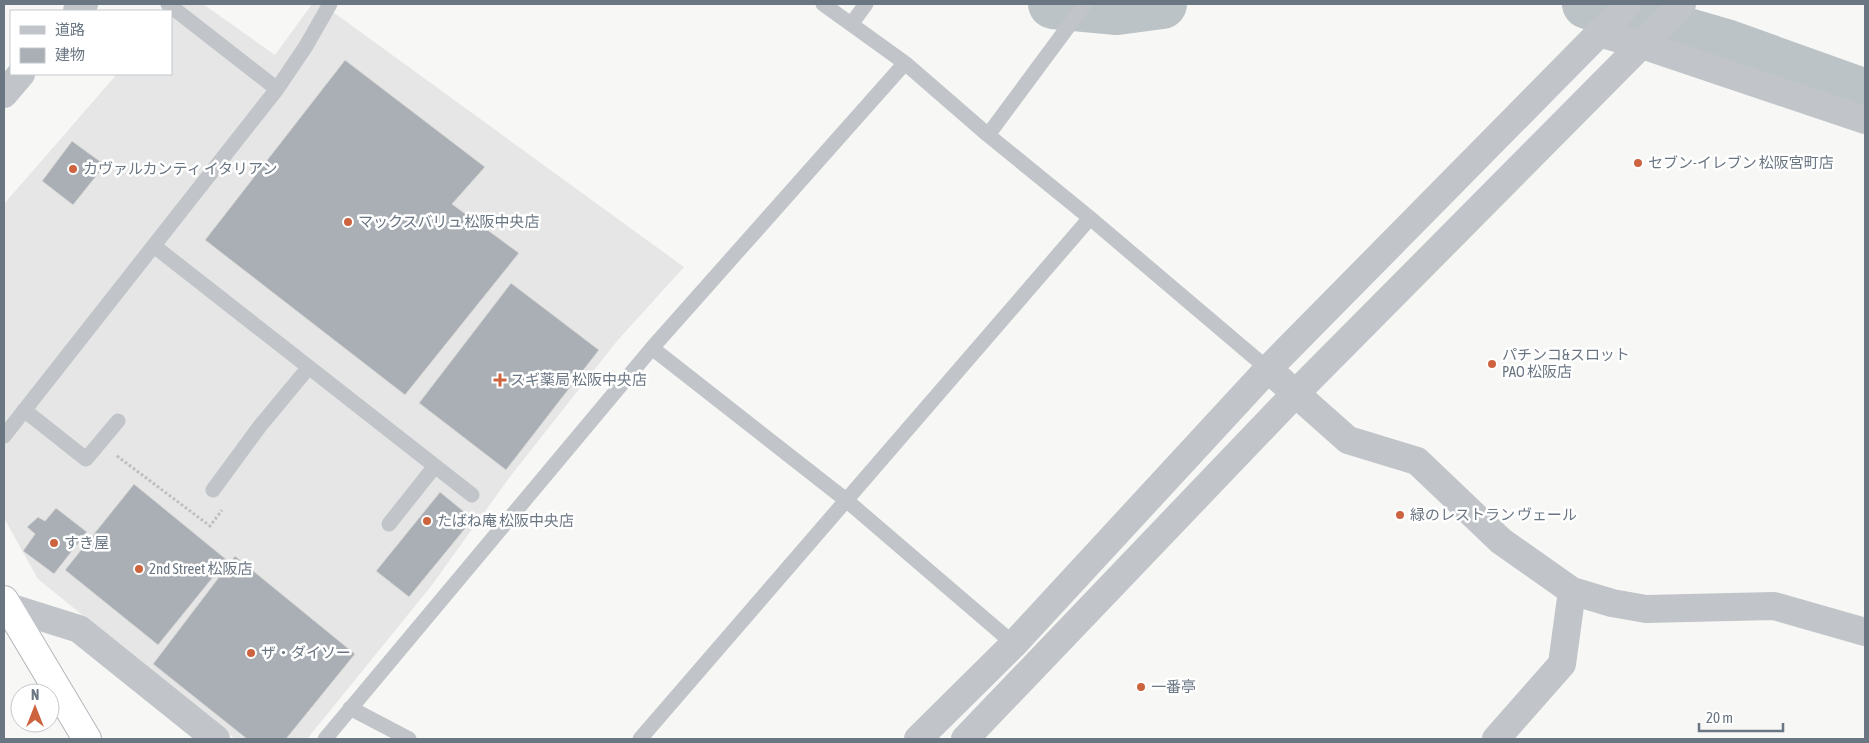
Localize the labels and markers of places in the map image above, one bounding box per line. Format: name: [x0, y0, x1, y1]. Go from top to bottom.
place label: セブン-イレブン 松阪宮町店: [1648, 154, 1834, 171]
marker: セブン-イレブン 松阪宮町店: [1632, 157, 1644, 169]
place label: カヴァルカンティ イタリアン: [83, 160, 278, 177]
marker: カヴァルカンティ イタリアン: [67, 163, 79, 175]
place label: マックスバリュ 松阪中央店: [358, 213, 540, 230]
marker: マックスバリュ 松阪中央店: [342, 216, 354, 228]
place label: パチンコ&スロット PAO 松阪店: [1502, 346, 1630, 380]
marker: パチンコ&スロット PAO 松阪店: [1486, 358, 1498, 370]
place label: スギ薬局 松阪中央店: [510, 371, 647, 388]
marker: スギ薬局 松阪中央店: [494, 374, 506, 386]
place label: 緑のレストラン ヴェール: [1410, 506, 1577, 523]
marker: 緑のレストラン ヴェール: [1394, 509, 1406, 521]
place label: たばね庵 松阪中央店: [437, 512, 574, 529]
marker: たばね庵 松阪中央店: [421, 515, 433, 527]
place label: すき屋: [64, 534, 109, 551]
marker: すき屋: [48, 537, 60, 549]
place label: 2nd Street 松阪店: [149, 560, 252, 577]
marker: 2nd Street 松阪店: [133, 563, 145, 575]
place label: ザ・ダイソー: [261, 644, 351, 661]
marker: ザ・ダイソー: [245, 647, 257, 659]
place label: 一番亭: [1151, 678, 1196, 695]
marker: 一番亭: [1135, 681, 1147, 693]

